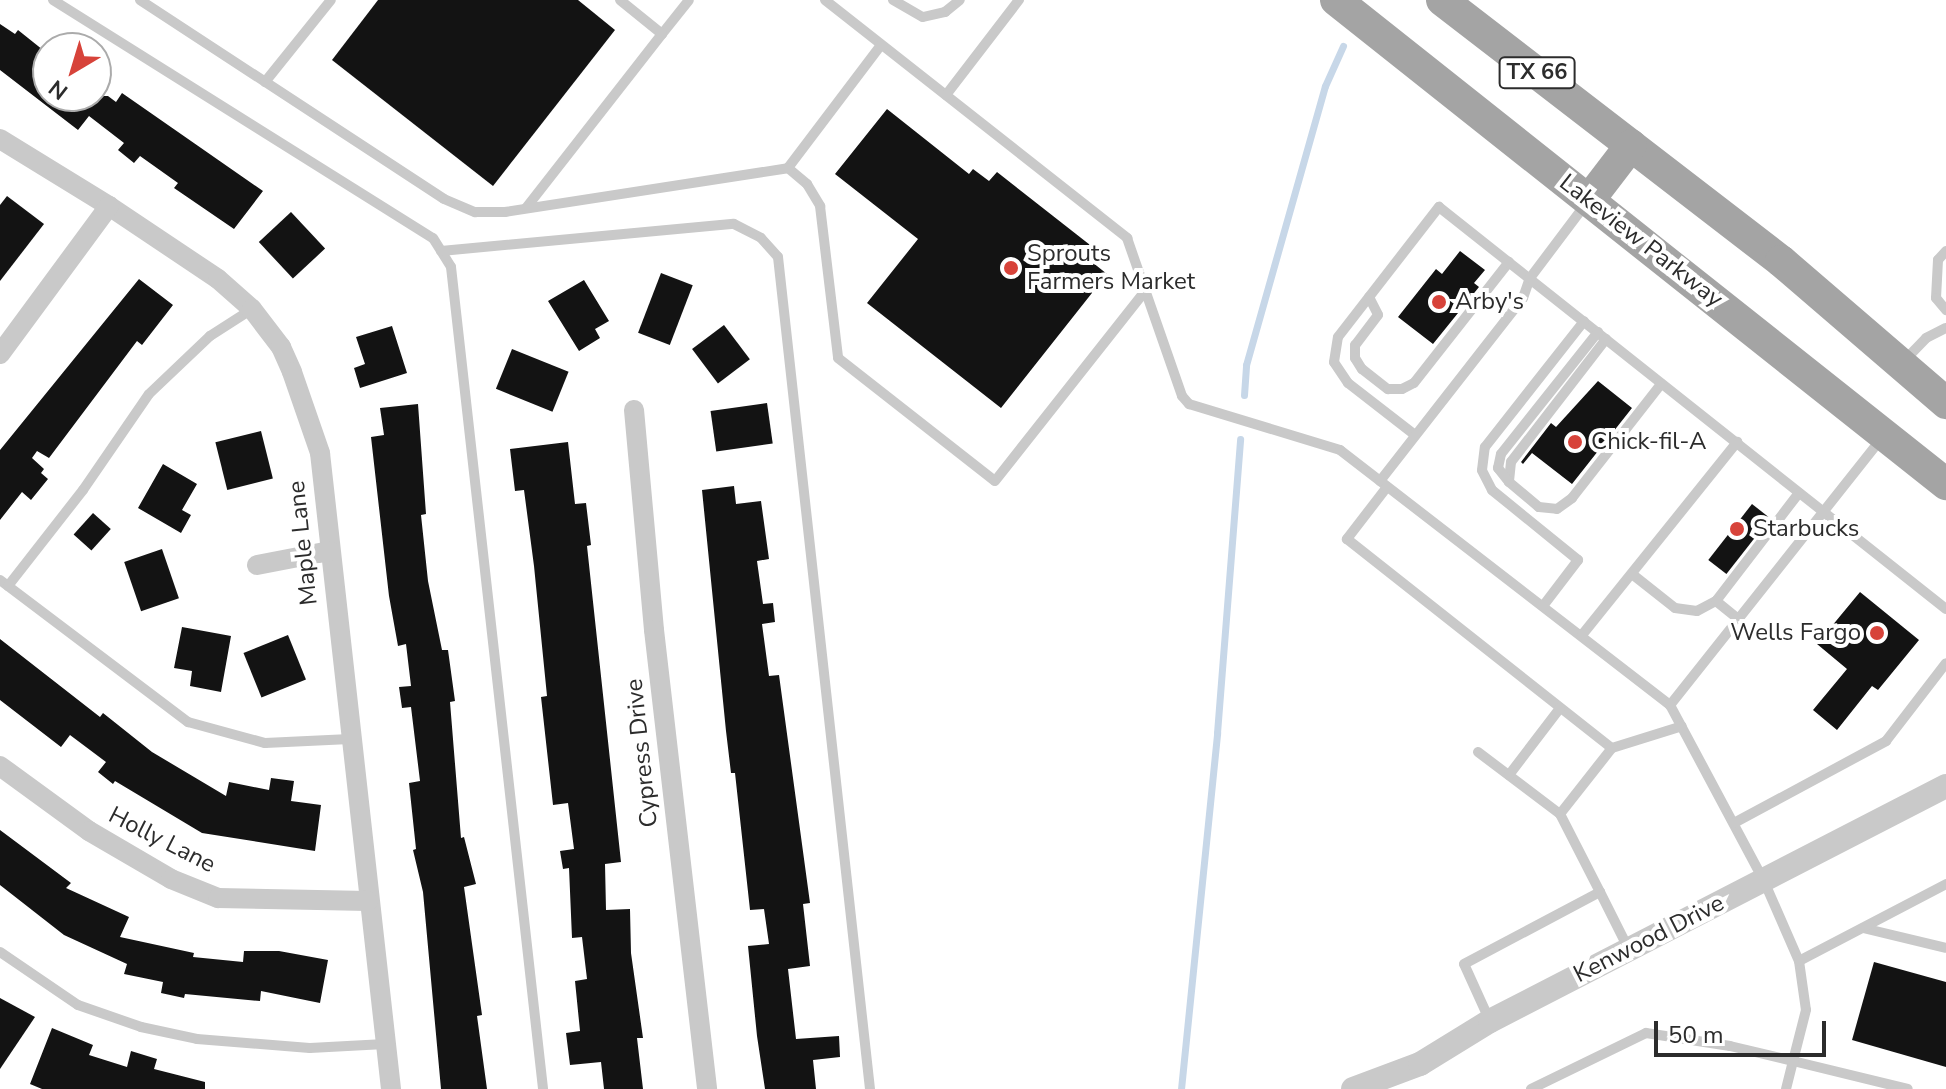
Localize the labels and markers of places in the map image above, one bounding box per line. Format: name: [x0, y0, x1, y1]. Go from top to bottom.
place label: Sprouts Farmers Market: [1027, 240, 1195, 296]
marker: Sprouts Farmers Market: [1002, 259, 1020, 277]
place label: Arby's: [1455, 288, 1524, 316]
marker: Arby's: [1430, 293, 1448, 311]
place label: Chick-fil-A: [1591, 428, 1706, 456]
marker: Chick-fil-A: [1566, 433, 1584, 451]
place label: Starbucks: [1753, 515, 1859, 543]
marker: Starbucks: [1728, 520, 1746, 538]
place label: Wells Fargo: [1730, 619, 1861, 647]
marker: Wells Fargo: [1868, 624, 1886, 642]

